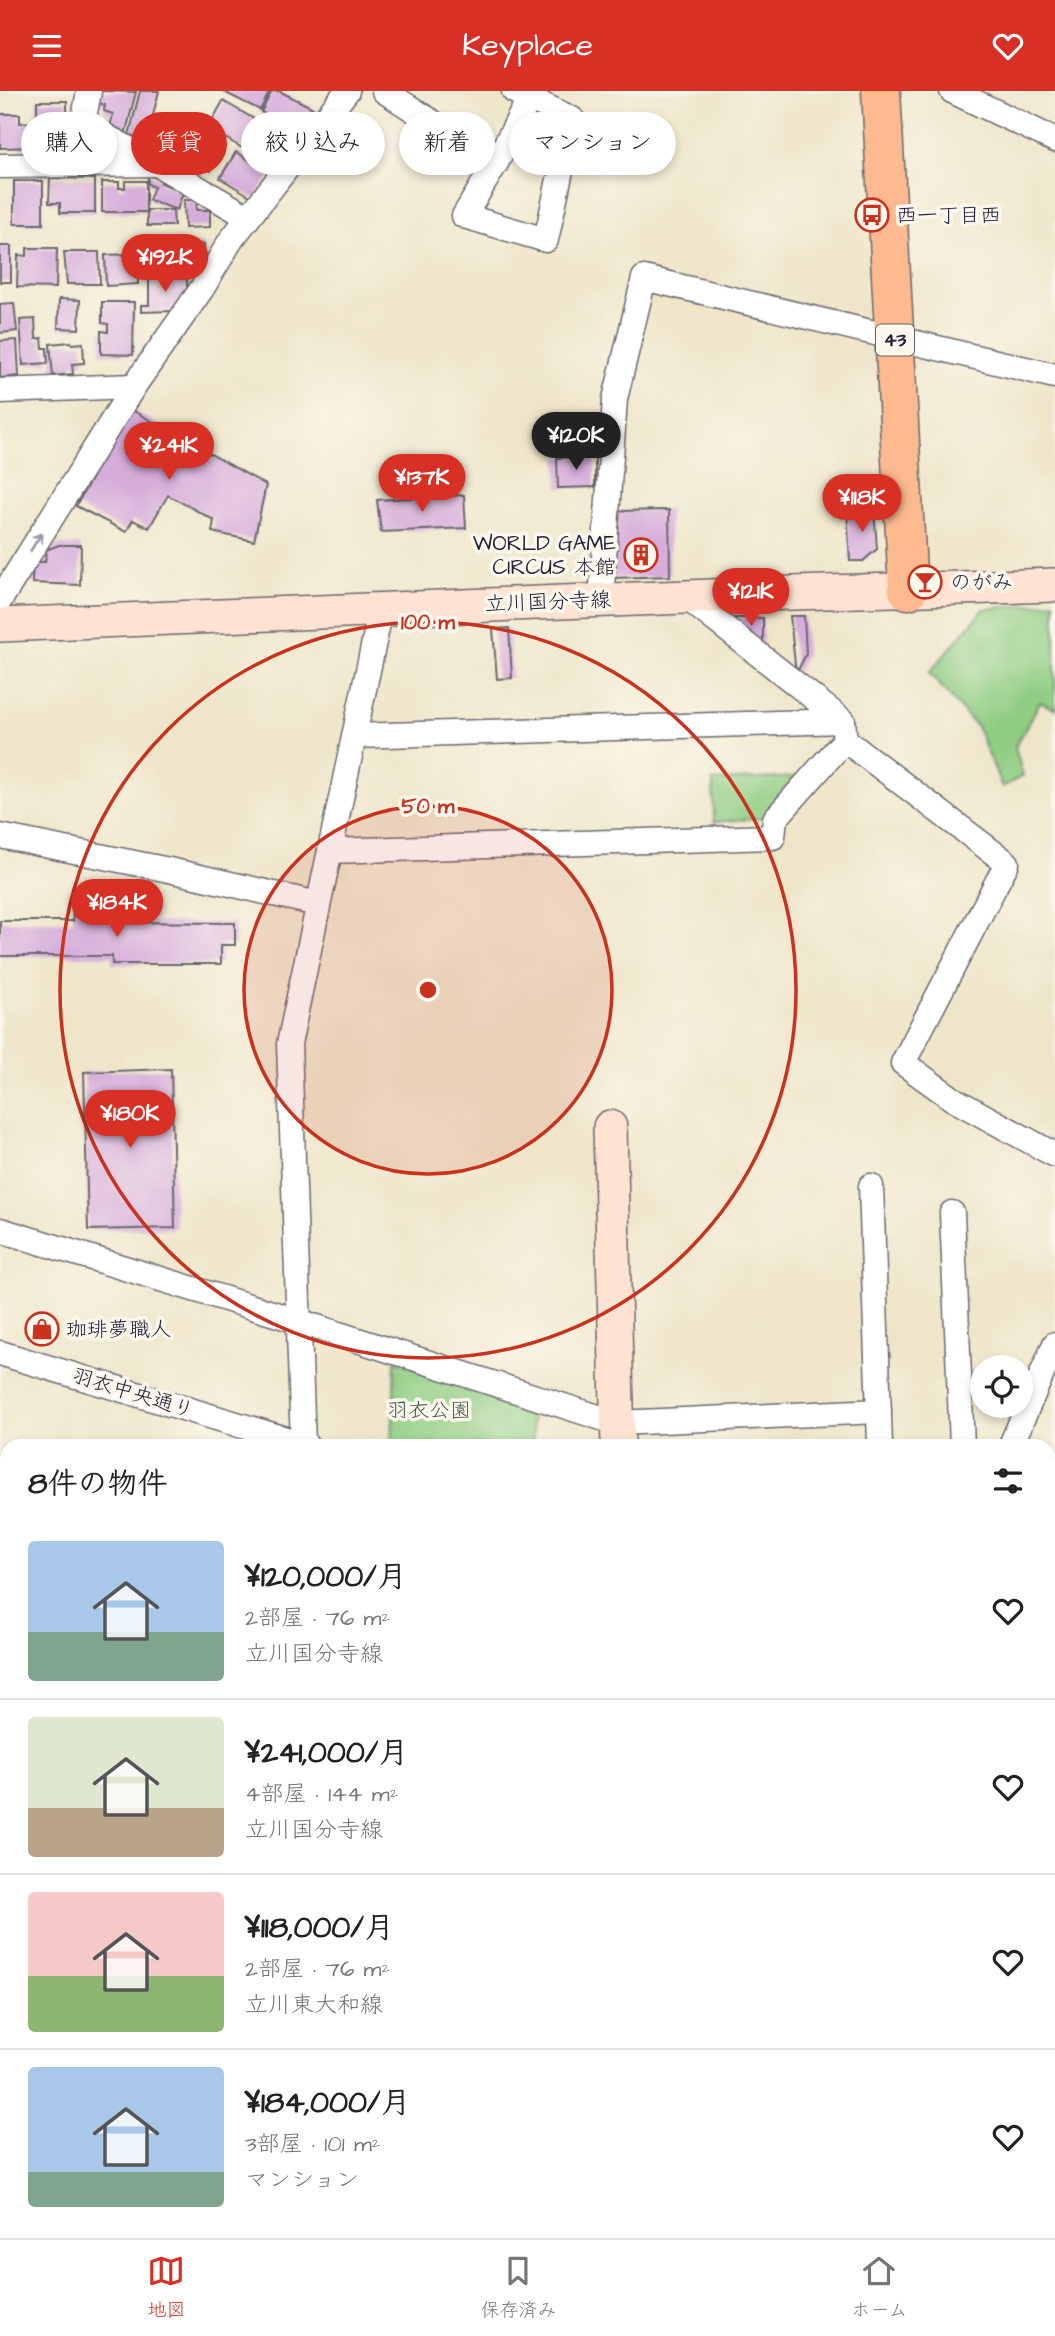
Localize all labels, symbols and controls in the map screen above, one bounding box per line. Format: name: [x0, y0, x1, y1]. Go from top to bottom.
text: Keyplace: [462, 23, 593, 68]
icon: menu: [28, 27, 66, 65]
icon: heart: [989, 27, 1027, 65]
chip: 購入: [21, 112, 117, 175]
chip: 賃貸: [131, 112, 227, 175]
chip: 絞り込み: [241, 112, 385, 175]
chip: 新着: [399, 112, 495, 175]
chip: マンション: [509, 112, 676, 175]
bus stop icon: 西一丁目西: [853, 196, 891, 234]
place label: 西一丁目西: [896, 201, 1001, 230]
pin: ¥192K: [116, 235, 214, 294]
text: ¥192K: [137, 241, 193, 273]
road number: 43: [876, 324, 914, 355]
pin: ¥120K: [527, 413, 625, 472]
text: ¥120K: [548, 419, 604, 451]
pin: ¥241K: [120, 423, 218, 482]
text: ¥241K: [140, 429, 198, 461]
pin: ¥137K: [373, 455, 471, 514]
text: ¥137K: [394, 461, 450, 493]
pin: ¥118K: [813, 475, 911, 534]
text: ¥118K: [838, 481, 886, 513]
place label: WORLD GAME CIRCUS 本館: [473, 529, 617, 582]
one-way arrow: [29, 533, 44, 552]
building icon: WORLD GAME CIRCUS 本館: [622, 536, 660, 574]
bar icon: のがみ: [906, 563, 944, 601]
pin: ¥121K: [702, 568, 800, 628]
place label: のがみ: [950, 568, 1013, 597]
text: ¥121K: [728, 575, 774, 607]
street label: 立川国分寺線: [485, 585, 611, 619]
text: 100 m: [401, 608, 456, 637]
text: 50 m: [402, 792, 455, 821]
pin: ¥184K: [68, 879, 166, 939]
text: ¥184K: [87, 886, 147, 918]
centre of rings: [416, 978, 440, 1002]
pin: ¥180K: [81, 1091, 179, 1150]
text: ¥180K: [101, 1097, 159, 1129]
shop icon: 珈琲夢職人: [23, 1310, 61, 1348]
place label: 珈琲夢職人: [66, 1315, 171, 1344]
map controls: [970, 1355, 1033, 1418]
button: locate: [970, 1355, 1033, 1418]
street label: 羽衣中央通り: [69, 1361, 197, 1425]
park label: 羽衣公園: [387, 1396, 471, 1425]
icon: filters: [989, 1462, 1027, 1500]
text: 8件の物件: [28, 1463, 167, 1505]
text: ¥120,000/月: [245, 1556, 407, 1598]
icon: home: [84, 1569, 168, 1653]
icon: heart: [989, 1592, 1027, 1630]
text: 2部屋 · 76 m²: [245, 1602, 390, 1634]
text: 立川国分寺線: [245, 1638, 383, 1670]
text: ¥241,000/月: [245, 1732, 408, 1774]
icon: home: [84, 1745, 168, 1829]
icon: heart: [989, 1768, 1027, 1806]
text: 4部屋 · 144 m²: [245, 1778, 398, 1810]
text: 立川国分寺線: [245, 1814, 383, 1846]
text: ¥118,000/月: [245, 1907, 394, 1949]
icon: home: [84, 1920, 168, 2004]
icon: heart: [989, 1943, 1027, 1981]
text: 2部屋 · 76 m²: [245, 1953, 390, 1985]
text: 立川東大和線: [245, 1989, 383, 2021]
text: ¥184,000/月: [245, 2082, 411, 2124]
icon: home: [84, 2095, 168, 2179]
icon: heart: [989, 2118, 1027, 2156]
text: 3部屋 · 101 m²: [245, 2128, 380, 2160]
text: マンション: [245, 2164, 359, 2196]
tab: 地図: [147, 2252, 185, 2324]
tab: 保存済み: [480, 2252, 556, 2324]
tab: ホーム: [851, 2252, 908, 2324]

